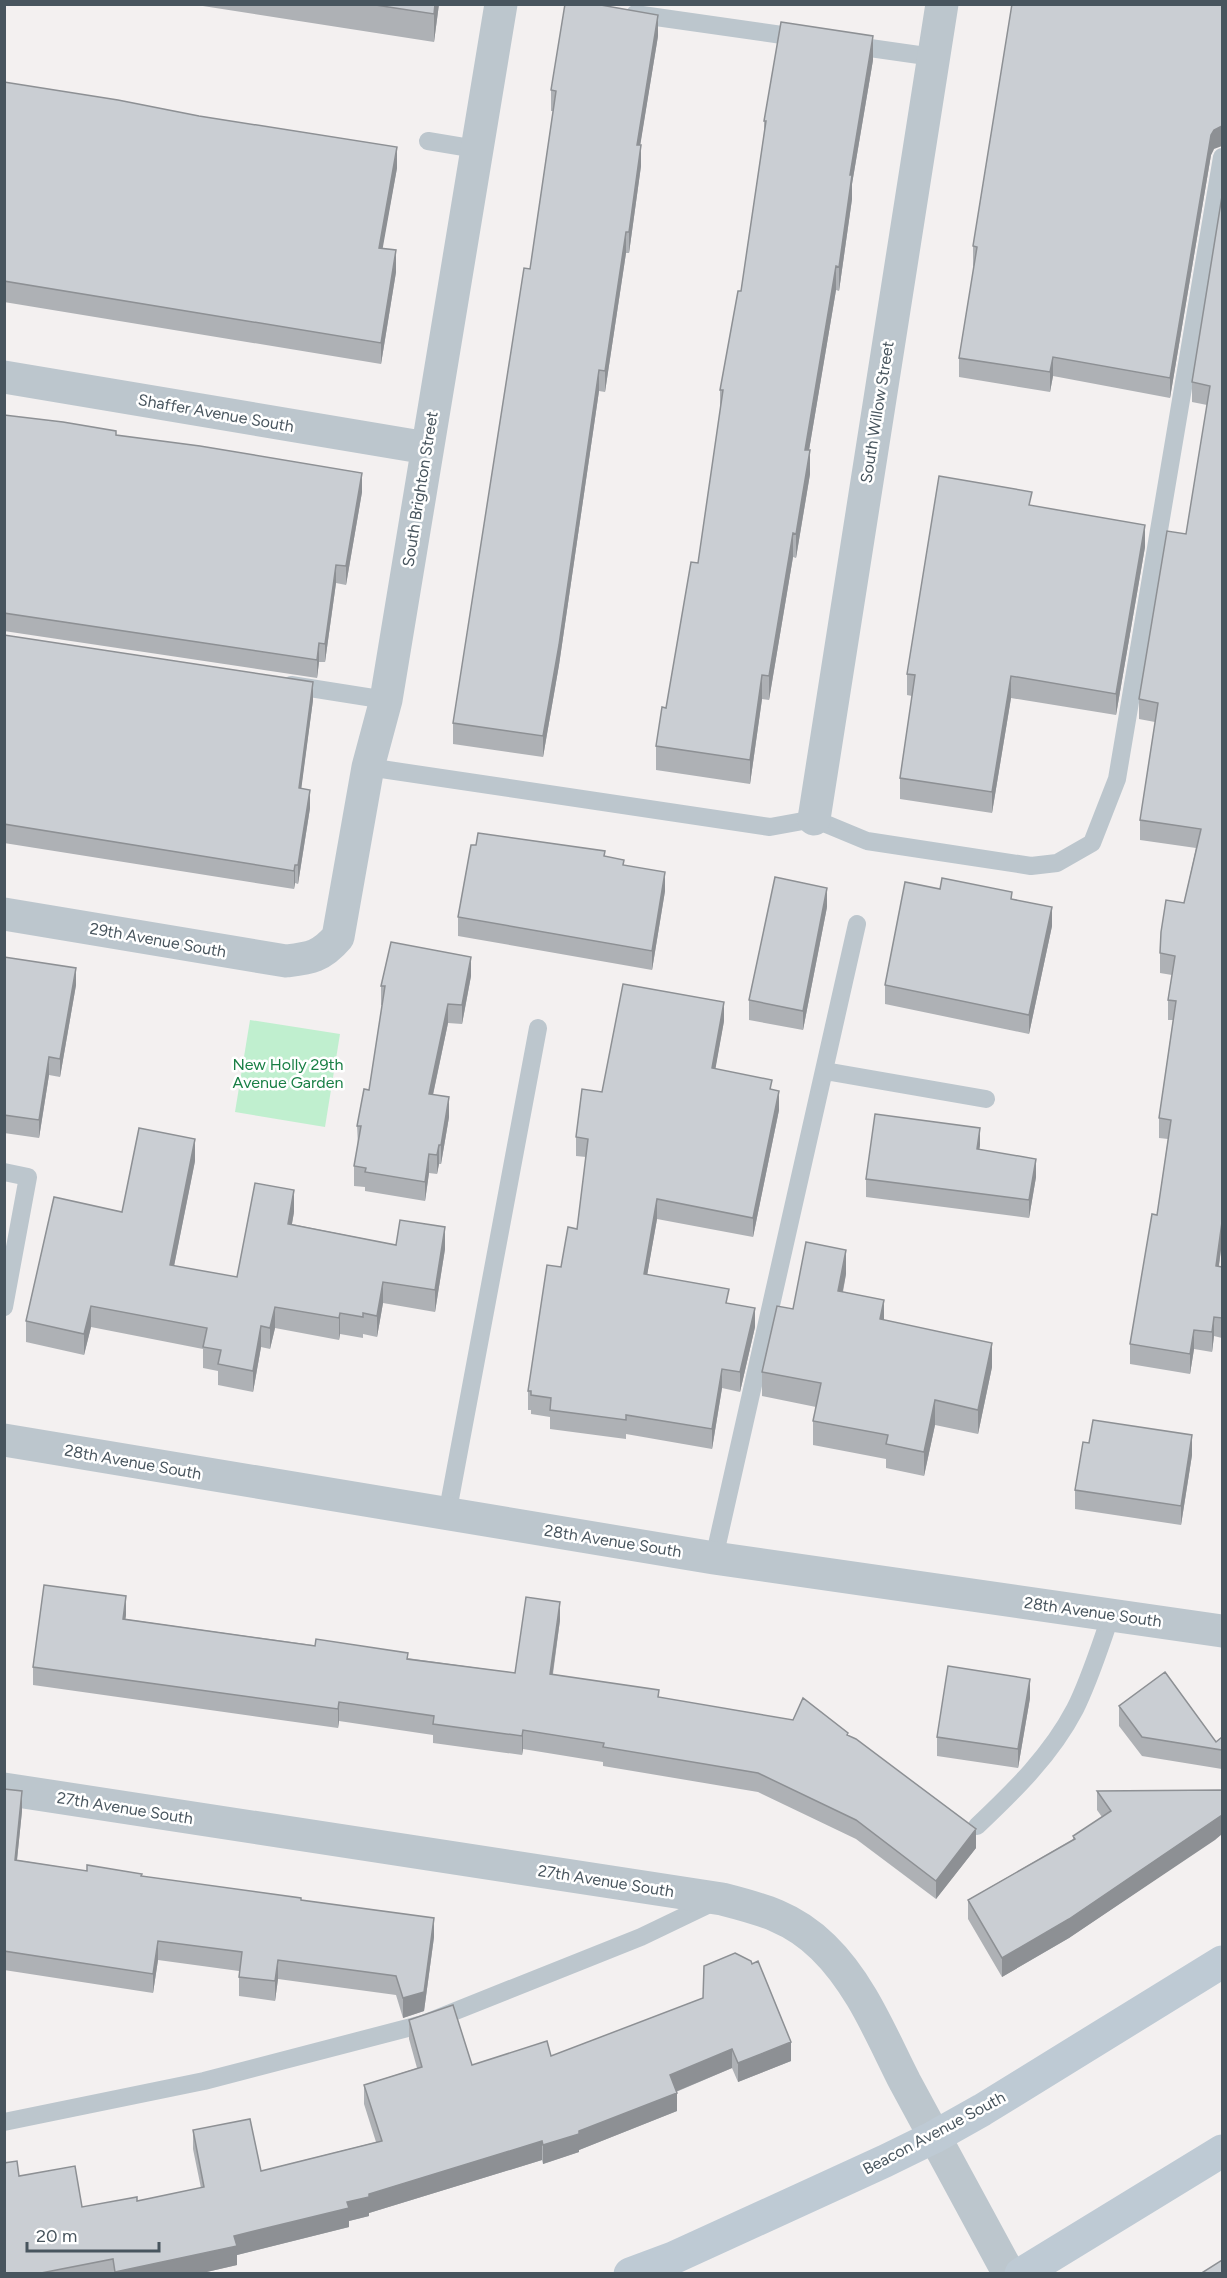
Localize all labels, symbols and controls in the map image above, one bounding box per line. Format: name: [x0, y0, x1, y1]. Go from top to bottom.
street label: South Willow Street: [856, 340, 898, 484]
street label: Shaffer Avenue South: [137, 390, 295, 436]
street label: South Brighton Street: [398, 410, 442, 568]
street label: 29th Avenue South: [88, 919, 228, 961]
park label: New Holly 29th Avenue Garden: [232, 1055, 344, 1092]
street label: 28th Avenue South: [63, 1441, 203, 1483]
street label: 28th Avenue South: [543, 1521, 683, 1561]
street label: 28th Avenue South: [1023, 1593, 1163, 1631]
street label: 27th Avenue South: [56, 1788, 194, 1828]
street label: 27th Avenue South: [537, 1861, 675, 1901]
street label: Beacon Avenue South: [860, 2087, 1009, 2179]
scale bar: [27, 2215, 159, 2253]
text: 20 m: [36, 2225, 77, 2247]

